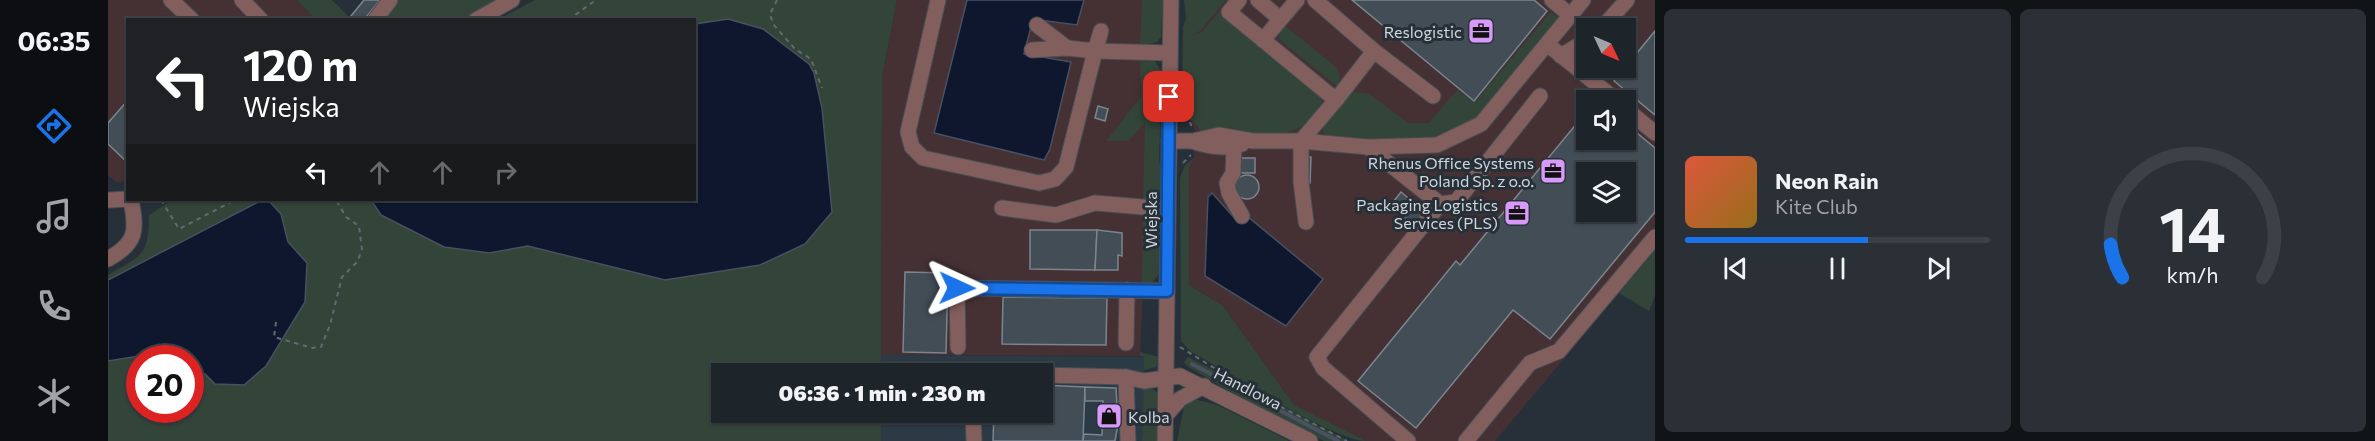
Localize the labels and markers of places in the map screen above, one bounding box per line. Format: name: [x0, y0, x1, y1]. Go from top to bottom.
office icon: Reslogistic: [1466, 16, 1496, 46]
place label: Reslogistic: [1384, 22, 1462, 41]
pin: [1143, 71, 1194, 122]
place label: Rhenus Office Systems Poland Sp. z o.o.: [1368, 153, 1534, 190]
office icon: Rhenus Office Systems Poland Sp. z o.o.: [1538, 156, 1568, 186]
place label: Packaging Logistics Services (PLS): [1356, 195, 1498, 232]
office icon: Packaging Logistics Services (PLS): [1502, 198, 1532, 228]
shop icon: Kolba: [1094, 401, 1124, 431]
place label: Kolba: [1128, 407, 1170, 426]

